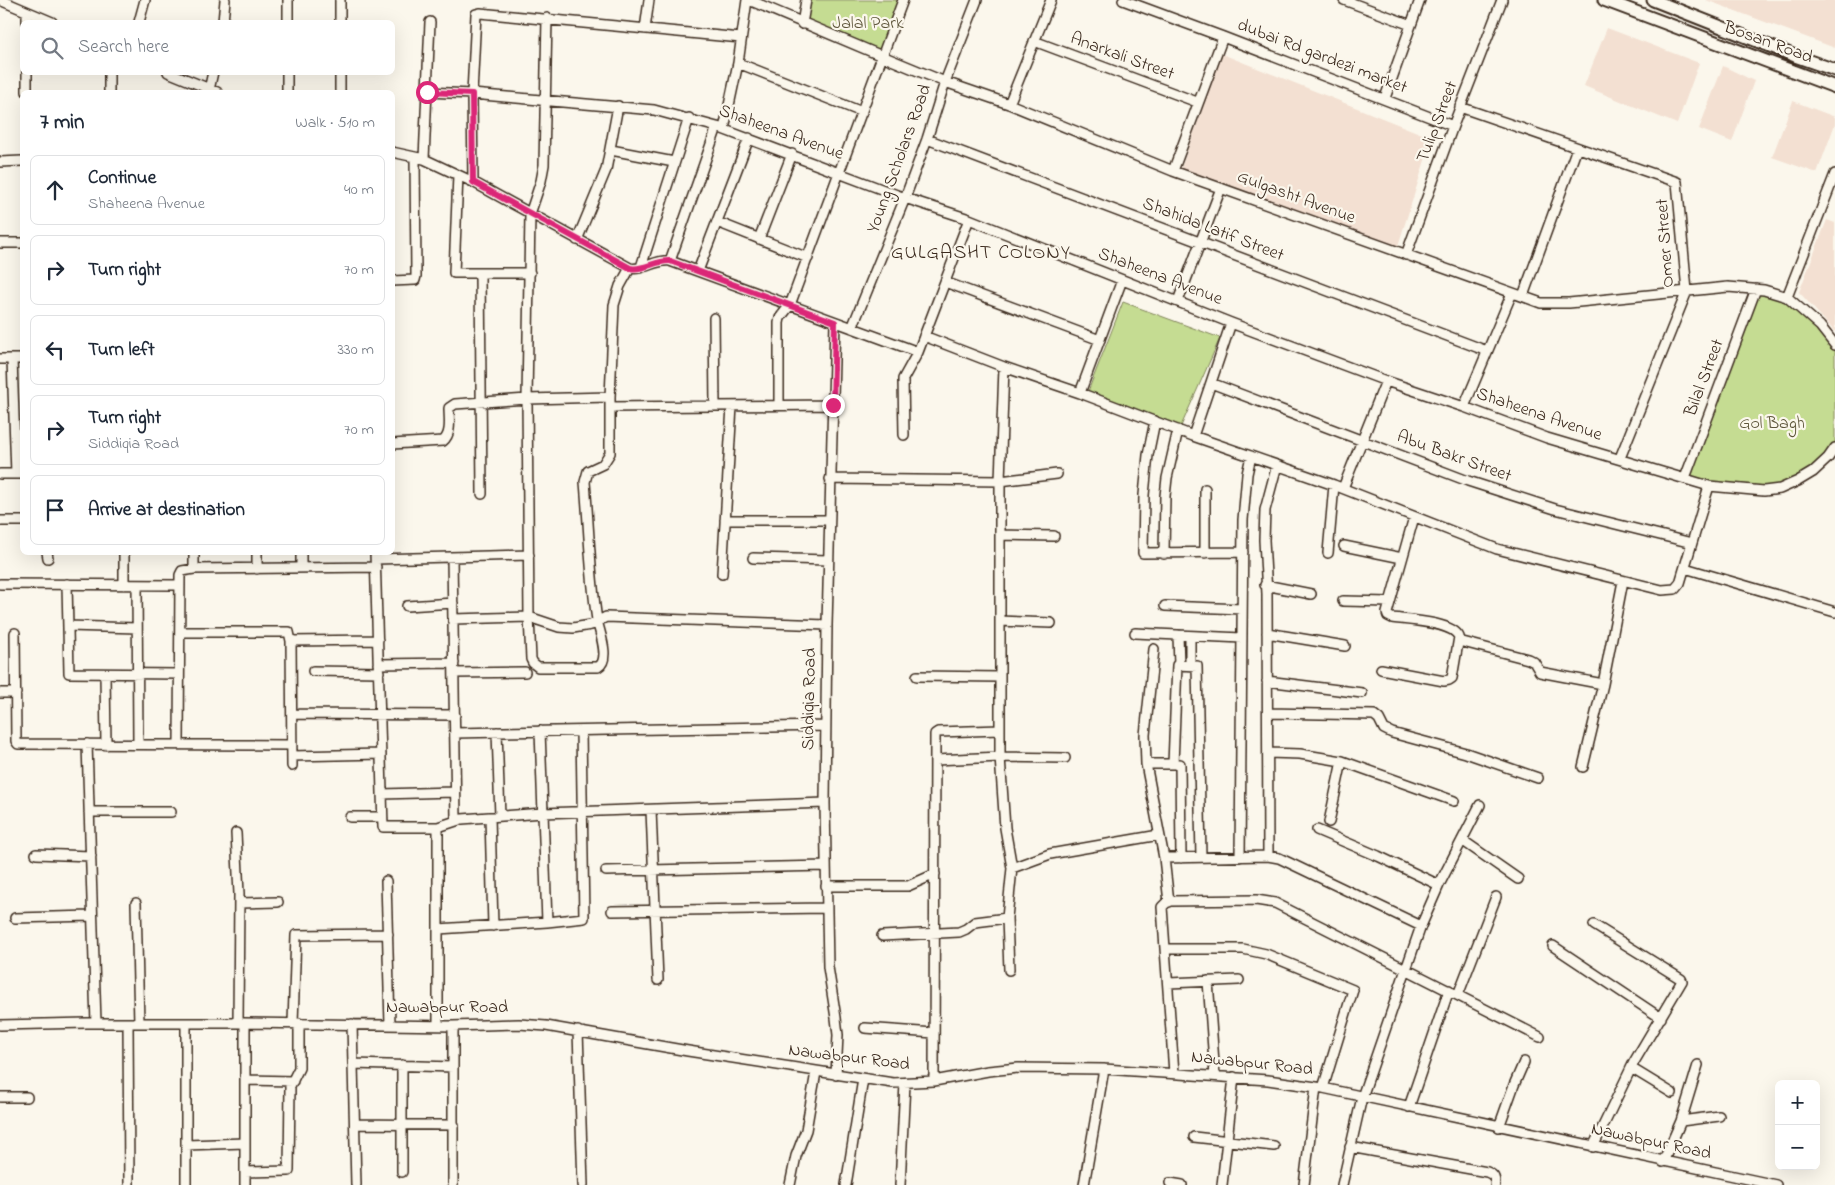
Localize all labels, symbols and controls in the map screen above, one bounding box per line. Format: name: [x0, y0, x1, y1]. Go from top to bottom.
park label: Jalal Park: [832, 11, 904, 37]
street label: dubai Rd gardezi market: [1233, 13, 1411, 102]
street label: Bosan Road: [1719, 15, 1816, 71]
search box: [20, 20, 395, 75]
street label: Anarkali Street: [1066, 26, 1178, 88]
icon: search: [38, 34, 66, 62]
text: Search here: [78, 34, 169, 61]
street label: Tulip Street: [1411, 77, 1465, 167]
route start: [416, 81, 439, 104]
street label: Young Scholars Road: [861, 81, 940, 237]
street label: Shaheena Avenue: [715, 98, 848, 168]
text: 7 min: [40, 108, 84, 138]
text: Walk · 510 m: [295, 111, 375, 135]
text: Continue: [88, 165, 156, 192]
street label: Gulgasht Avenue: [1233, 165, 1360, 233]
icon: ahead: [41, 176, 69, 204]
text: 40 m: [344, 178, 374, 202]
street label: Shahida Latif Street: [1138, 191, 1288, 269]
text: Shaheena Avenue: [88, 192, 205, 216]
street label: Omer Street: [1650, 198, 1682, 288]
district label: GULGASHT COLONY: [891, 239, 1071, 268]
street label: Shaheena Avenue: [1094, 241, 1227, 313]
icon: right: [41, 256, 69, 284]
text: Turn right: [88, 257, 161, 284]
text: 70 m: [344, 258, 374, 282]
icon: left: [41, 336, 69, 364]
street label: Bilal Street: [1678, 336, 1732, 421]
text: Turn left: [88, 337, 155, 364]
text: 330 m: [337, 338, 374, 362]
street label: Shaheena Avenue: [1473, 381, 1606, 449]
route end: [822, 394, 845, 417]
text: Turn right: [88, 405, 161, 432]
park label: Gol Bagh: [1739, 411, 1805, 438]
icon: right: [41, 416, 69, 444]
text: 70 m: [344, 418, 374, 442]
street label: Abu Bakr Street: [1393, 424, 1515, 490]
text: Siddiqia Road: [88, 432, 179, 456]
icon: arrive: [41, 496, 69, 524]
text: Arrive at destination: [88, 497, 245, 524]
street label: Siddiqia Road: [796, 648, 824, 750]
street label: Nawabpur Road: [386, 995, 508, 1021]
street label: Nawabpur Road: [787, 1038, 911, 1078]
street label: Nawabpur Road: [1190, 1045, 1314, 1083]
map controls: [1775, 1080, 1820, 1170]
button: +: [1775, 1080, 1820, 1125]
street label: Nawabpur Road: [1589, 1117, 1713, 1167]
button: −: [1775, 1125, 1820, 1170]

